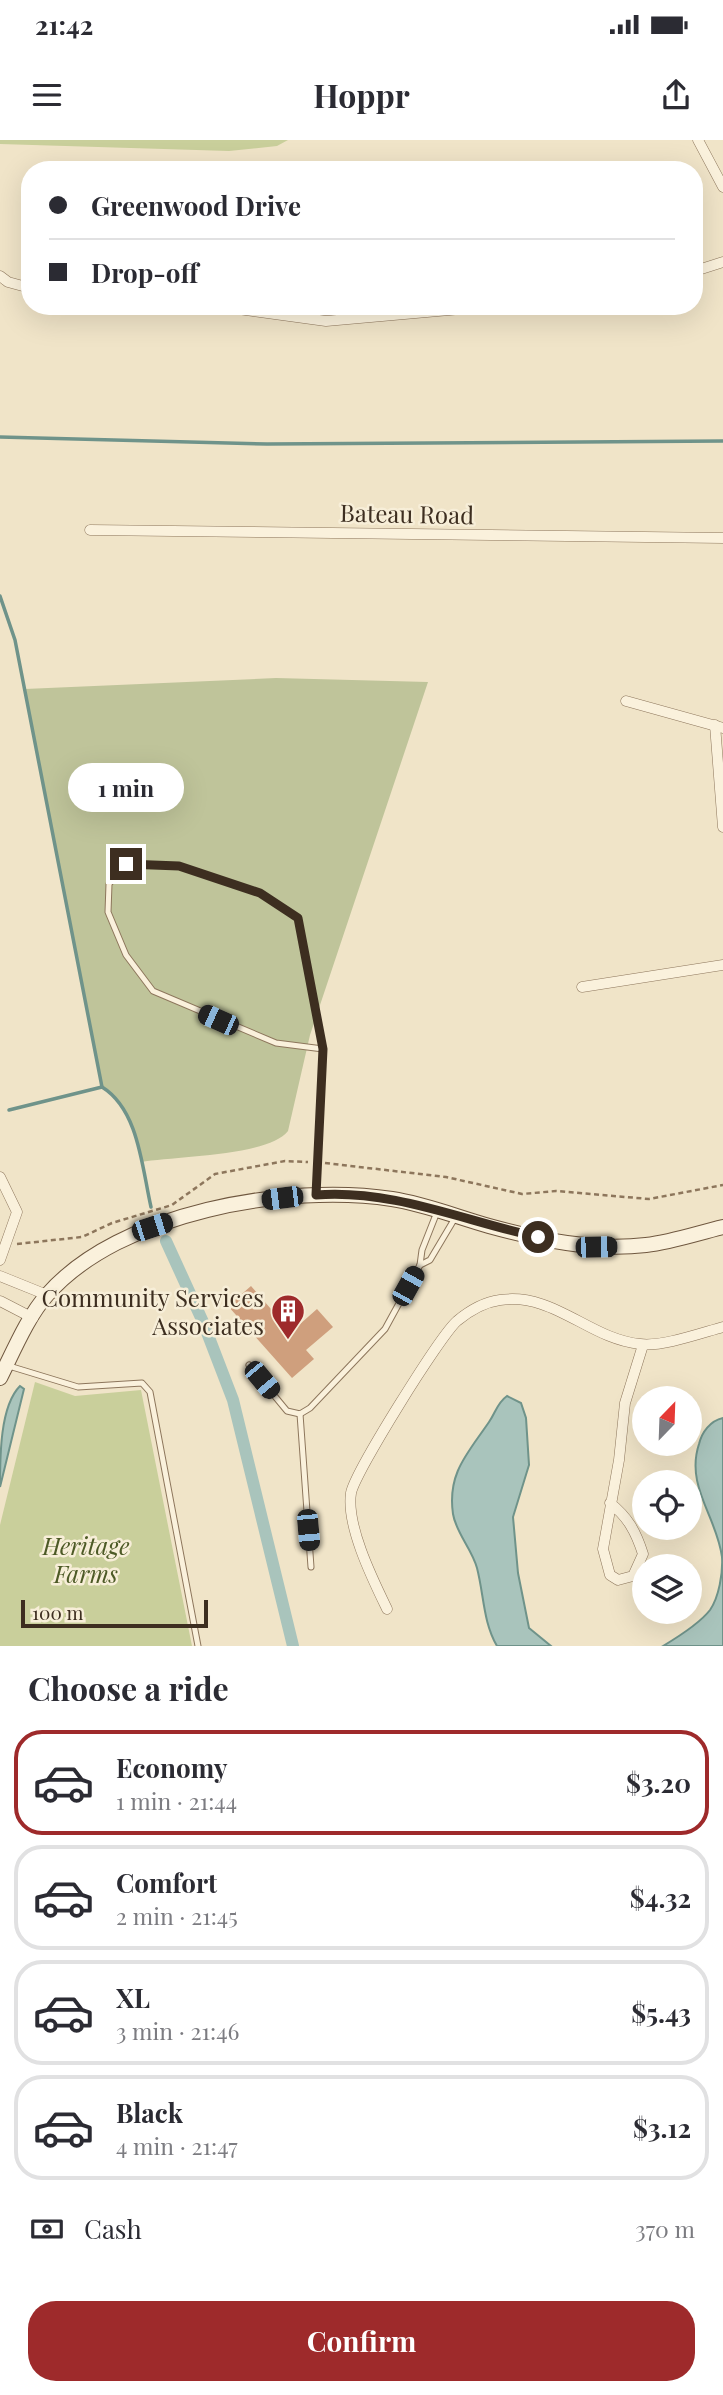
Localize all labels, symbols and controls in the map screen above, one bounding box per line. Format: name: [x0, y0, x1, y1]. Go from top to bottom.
text: 21:42: [35, 7, 93, 42]
text: Hoppr: [313, 73, 410, 116]
icon: menu: [28, 76, 66, 114]
icon: share: [657, 76, 695, 114]
text: Greenwood Drive: [91, 188, 301, 223]
text: Drop-off: [91, 255, 198, 290]
street label: Bateau Road: [340, 496, 474, 530]
callout: 1 min: [68, 762, 184, 812]
text: 1 min: [98, 772, 154, 803]
route end: [110, 848, 142, 880]
car: [195, 1002, 242, 1038]
car: [260, 1185, 305, 1211]
car: [129, 1211, 176, 1243]
route start: [522, 1221, 554, 1253]
car: [575, 1236, 618, 1258]
car: [389, 1263, 428, 1309]
place label: Community Services Associates: [41, 1281, 264, 1341]
building icon: Community Services Associates: [269, 1292, 307, 1341]
car: [241, 1357, 284, 1403]
north arrow: [632, 1386, 702, 1456]
map controls: [632, 1386, 702, 1624]
button: locate: [632, 1470, 702, 1540]
car: [296, 1508, 321, 1552]
park label: Heritage Farms: [42, 1529, 129, 1589]
button: layers: [632, 1554, 702, 1624]
scale bar: [21, 1597, 208, 1629]
text: 100 m: [32, 1599, 83, 1625]
text: Choose a ride: [28, 1666, 229, 1709]
text: Economy: [116, 1750, 227, 1785]
icon: car: [32, 1751, 95, 1814]
text: $3.20: [626, 1765, 691, 1800]
text: 1 min · 21:44: [116, 1785, 237, 1816]
text: Comfort: [116, 1865, 217, 1900]
icon: car: [32, 1866, 95, 1929]
text: $4.32: [630, 1880, 691, 1915]
text: 2 min · 21:45: [116, 1900, 238, 1931]
text: XL: [116, 1980, 150, 2015]
icon: car: [32, 1981, 95, 2044]
text: $5.43: [631, 1995, 691, 2030]
text: 3 min · 21:46: [116, 2015, 239, 2046]
text: Black: [116, 2095, 183, 2130]
icon: car: [32, 2096, 95, 2159]
text: $3.12: [633, 2110, 691, 2145]
text: 4 min · 21:47: [116, 2130, 238, 2161]
icon: cash: [28, 2210, 66, 2248]
text: Cash: [84, 2211, 142, 2246]
text: 370 m: [635, 2213, 695, 2244]
button: Confirm: [28, 2301, 695, 2381]

